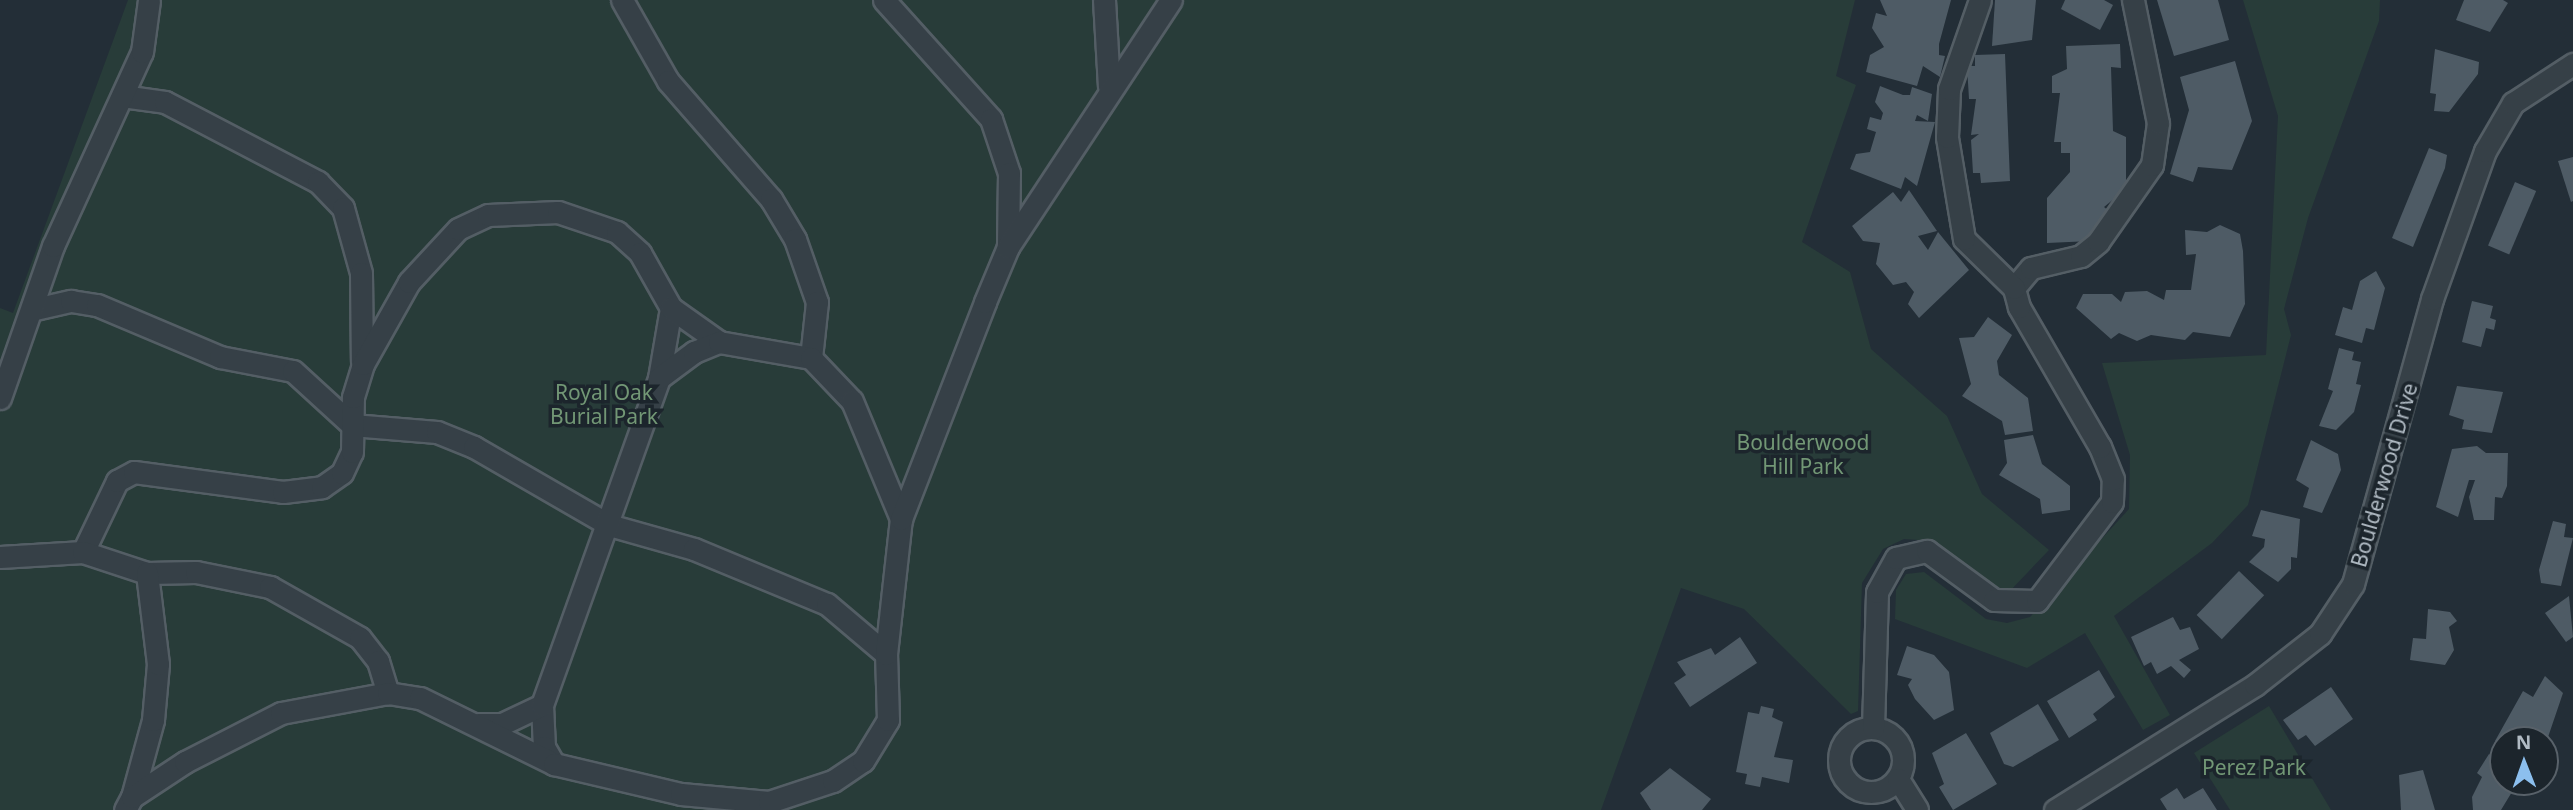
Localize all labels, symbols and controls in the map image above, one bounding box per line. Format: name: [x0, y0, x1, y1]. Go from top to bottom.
park label: Royal Oak Burial Park: [550, 379, 658, 429]
street label: Boulderwood Drive: [2346, 380, 2422, 570]
park label: Boulderwood Hill Park: [1736, 429, 1870, 479]
north arrow: [2489, 726, 2559, 796]
text: N: [2516, 729, 2532, 755]
park label: Perez Park: [2202, 754, 2306, 780]

